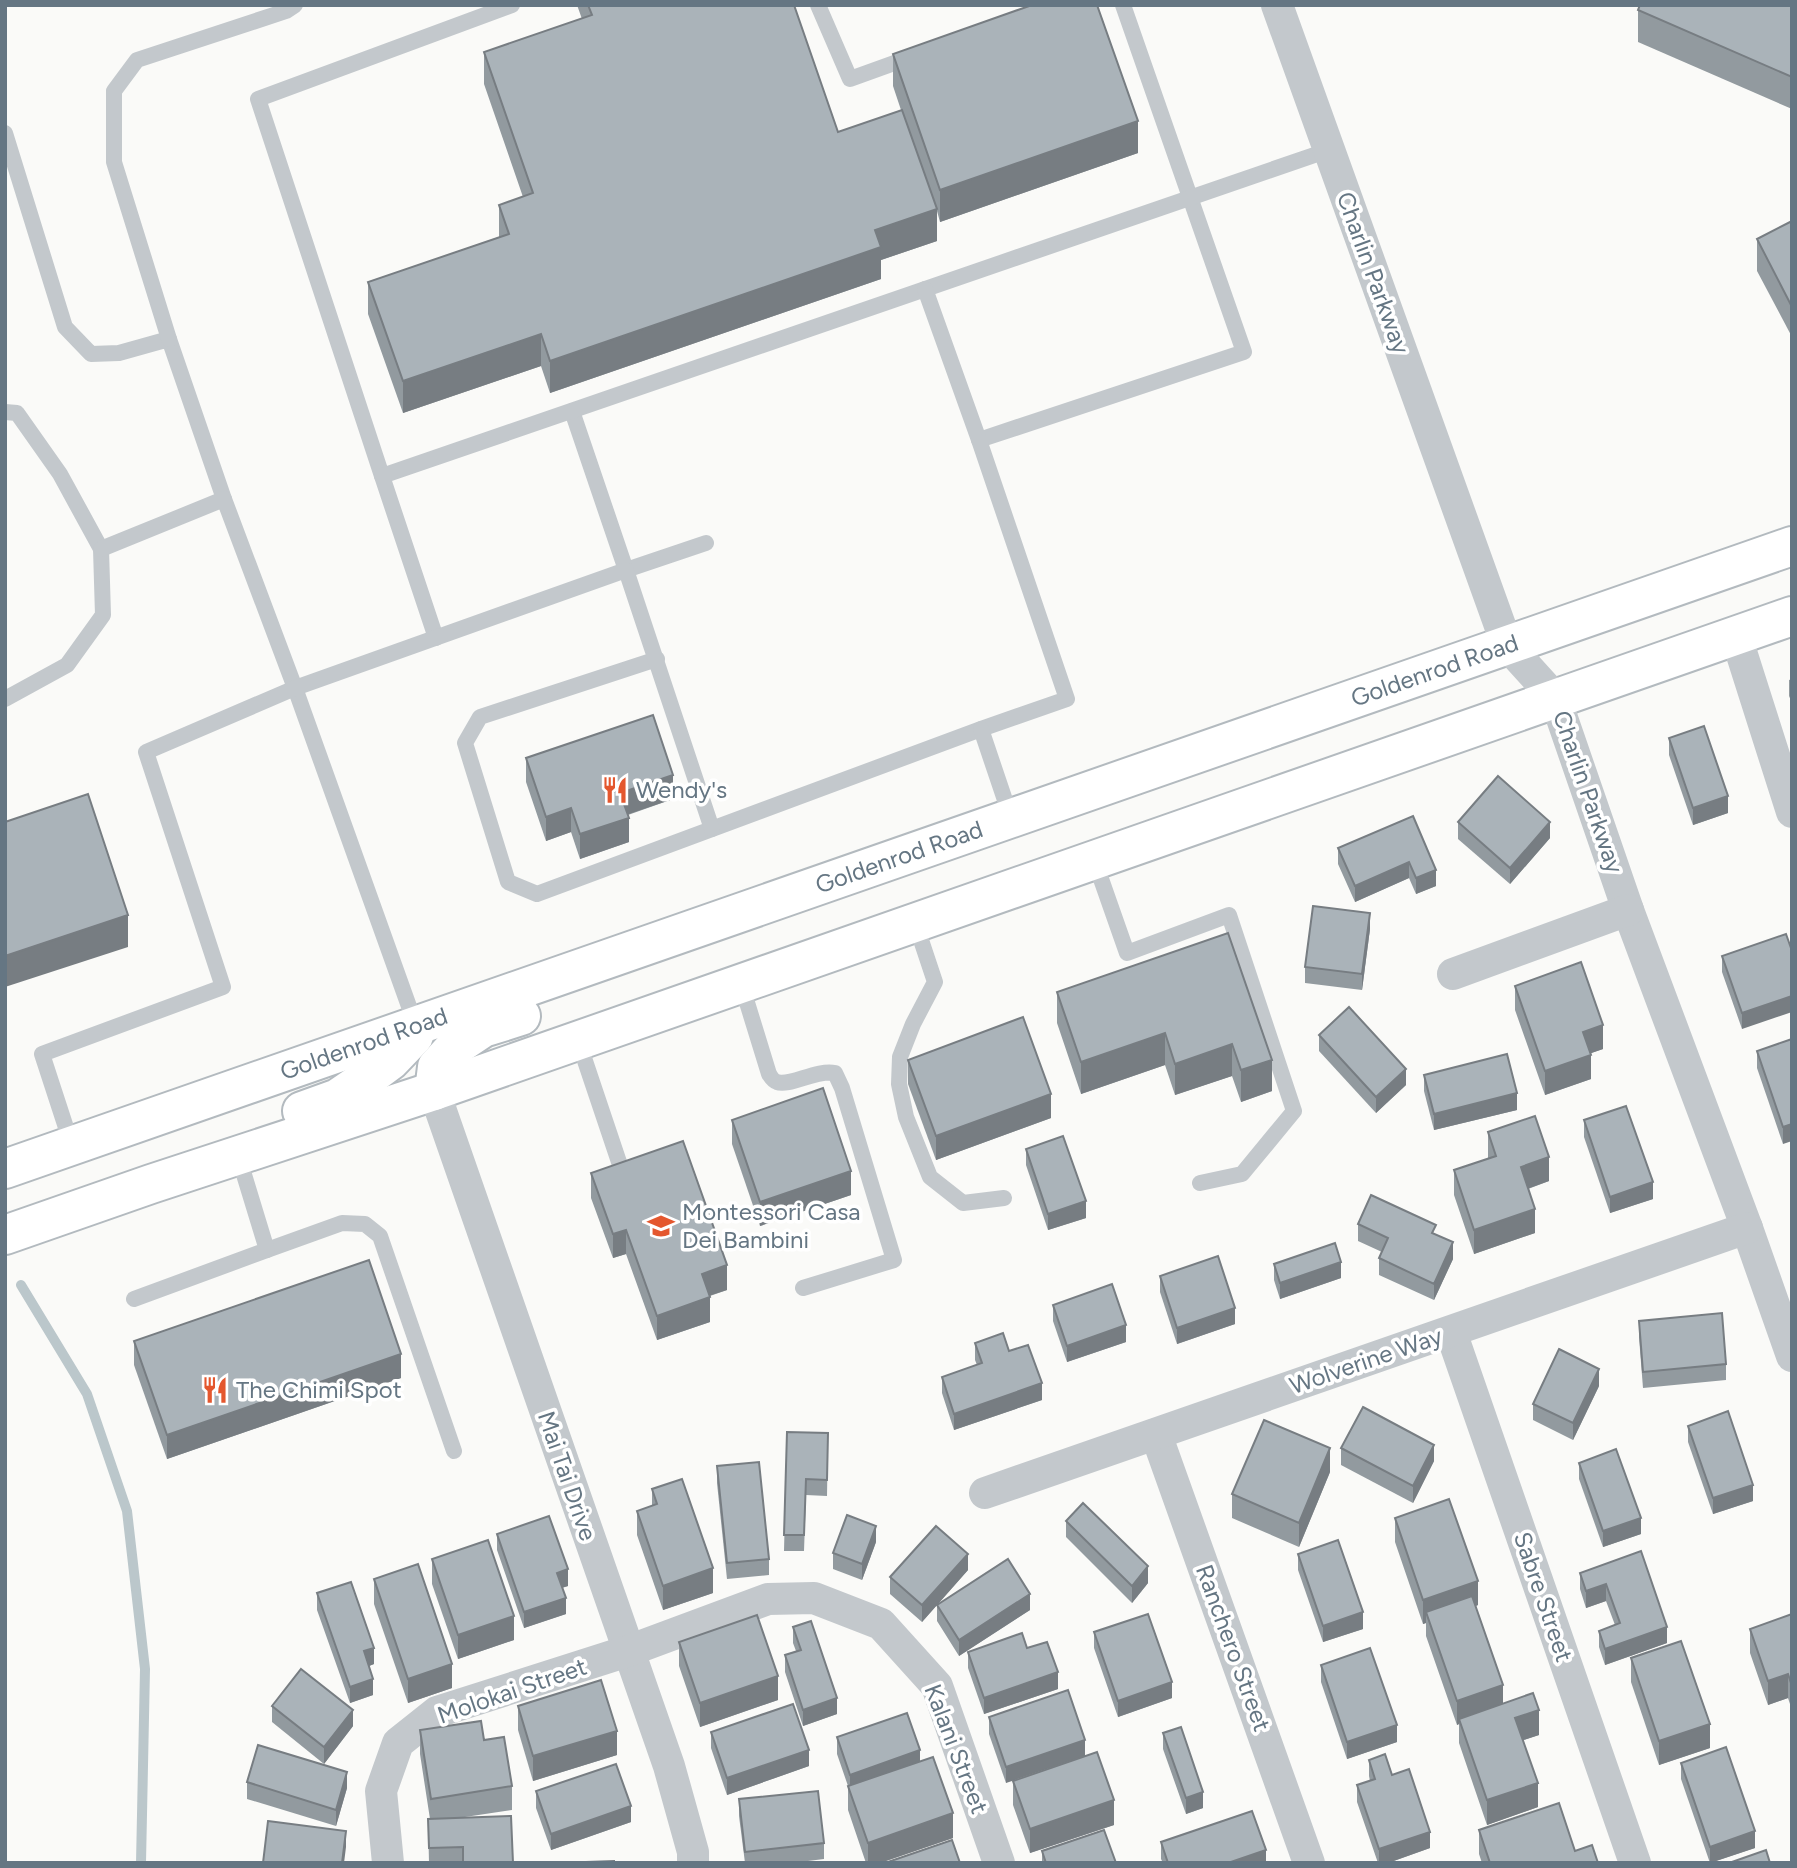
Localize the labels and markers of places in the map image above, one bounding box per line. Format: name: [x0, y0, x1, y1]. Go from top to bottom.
restaurant icon: Wendy's: [600, 775, 630, 805]
place label: Wendy's: [636, 775, 727, 804]
place label: Montessori Casa Dei Bambini: [682, 1197, 861, 1254]
school or university icon: Montessori Casa Dei Bambini: [646, 1211, 676, 1241]
restaurant icon: The Chimi Spot: [200, 1375, 230, 1405]
place label: The Chimi Spot: [236, 1375, 402, 1404]

